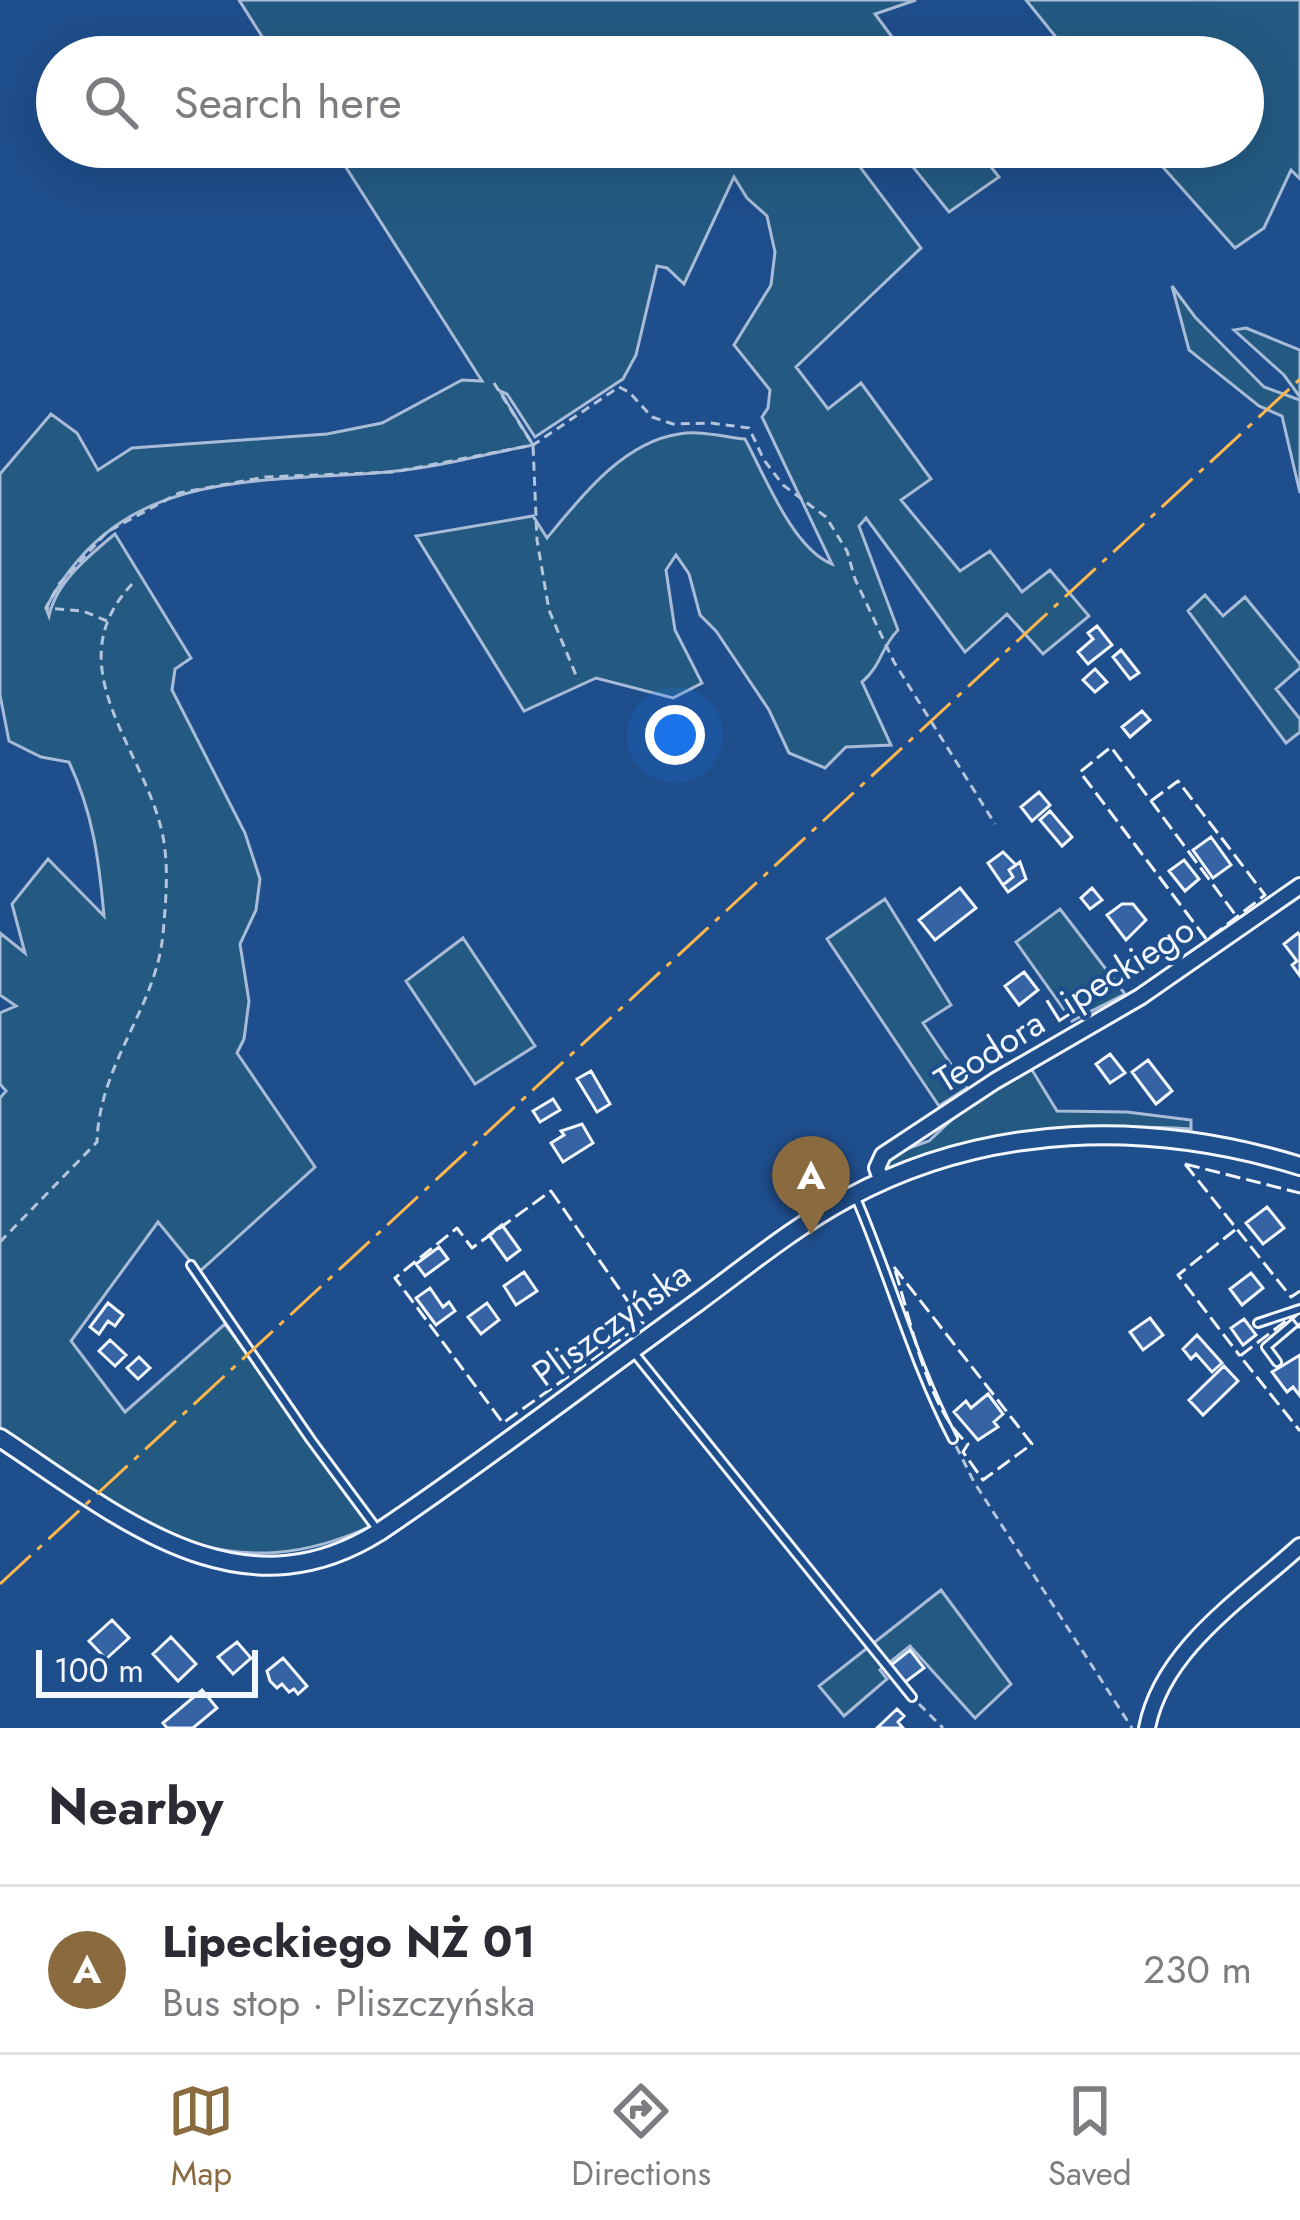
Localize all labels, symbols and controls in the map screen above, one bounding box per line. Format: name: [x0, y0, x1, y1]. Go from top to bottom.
search box: [36, 36, 1264, 168]
icon: search: [78, 69, 144, 135]
text: Search here: [174, 70, 402, 135]
your location: [645, 705, 705, 765]
street label: Teodora Lipeckiego: [924, 903, 1204, 1105]
pin: A: [772, 1136, 850, 1235]
street label: Pliszczyńska: [521, 1248, 701, 1398]
scale bar: [36, 1644, 258, 1697]
text: 100 m: [54, 1647, 144, 1694]
text: Nearby: [48, 1769, 223, 1843]
text: Lipeckiego NŻ 01: [162, 1909, 535, 1974]
text: A: [73, 1941, 101, 1998]
text: 230 m: [1143, 1941, 1252, 1998]
text: Bus stop · Pliszczyńska: [162, 1974, 535, 2031]
tab: Map: [168, 2078, 234, 2197]
tab: Directions: [571, 2078, 711, 2197]
tab: Saved: [1048, 2078, 1132, 2197]

